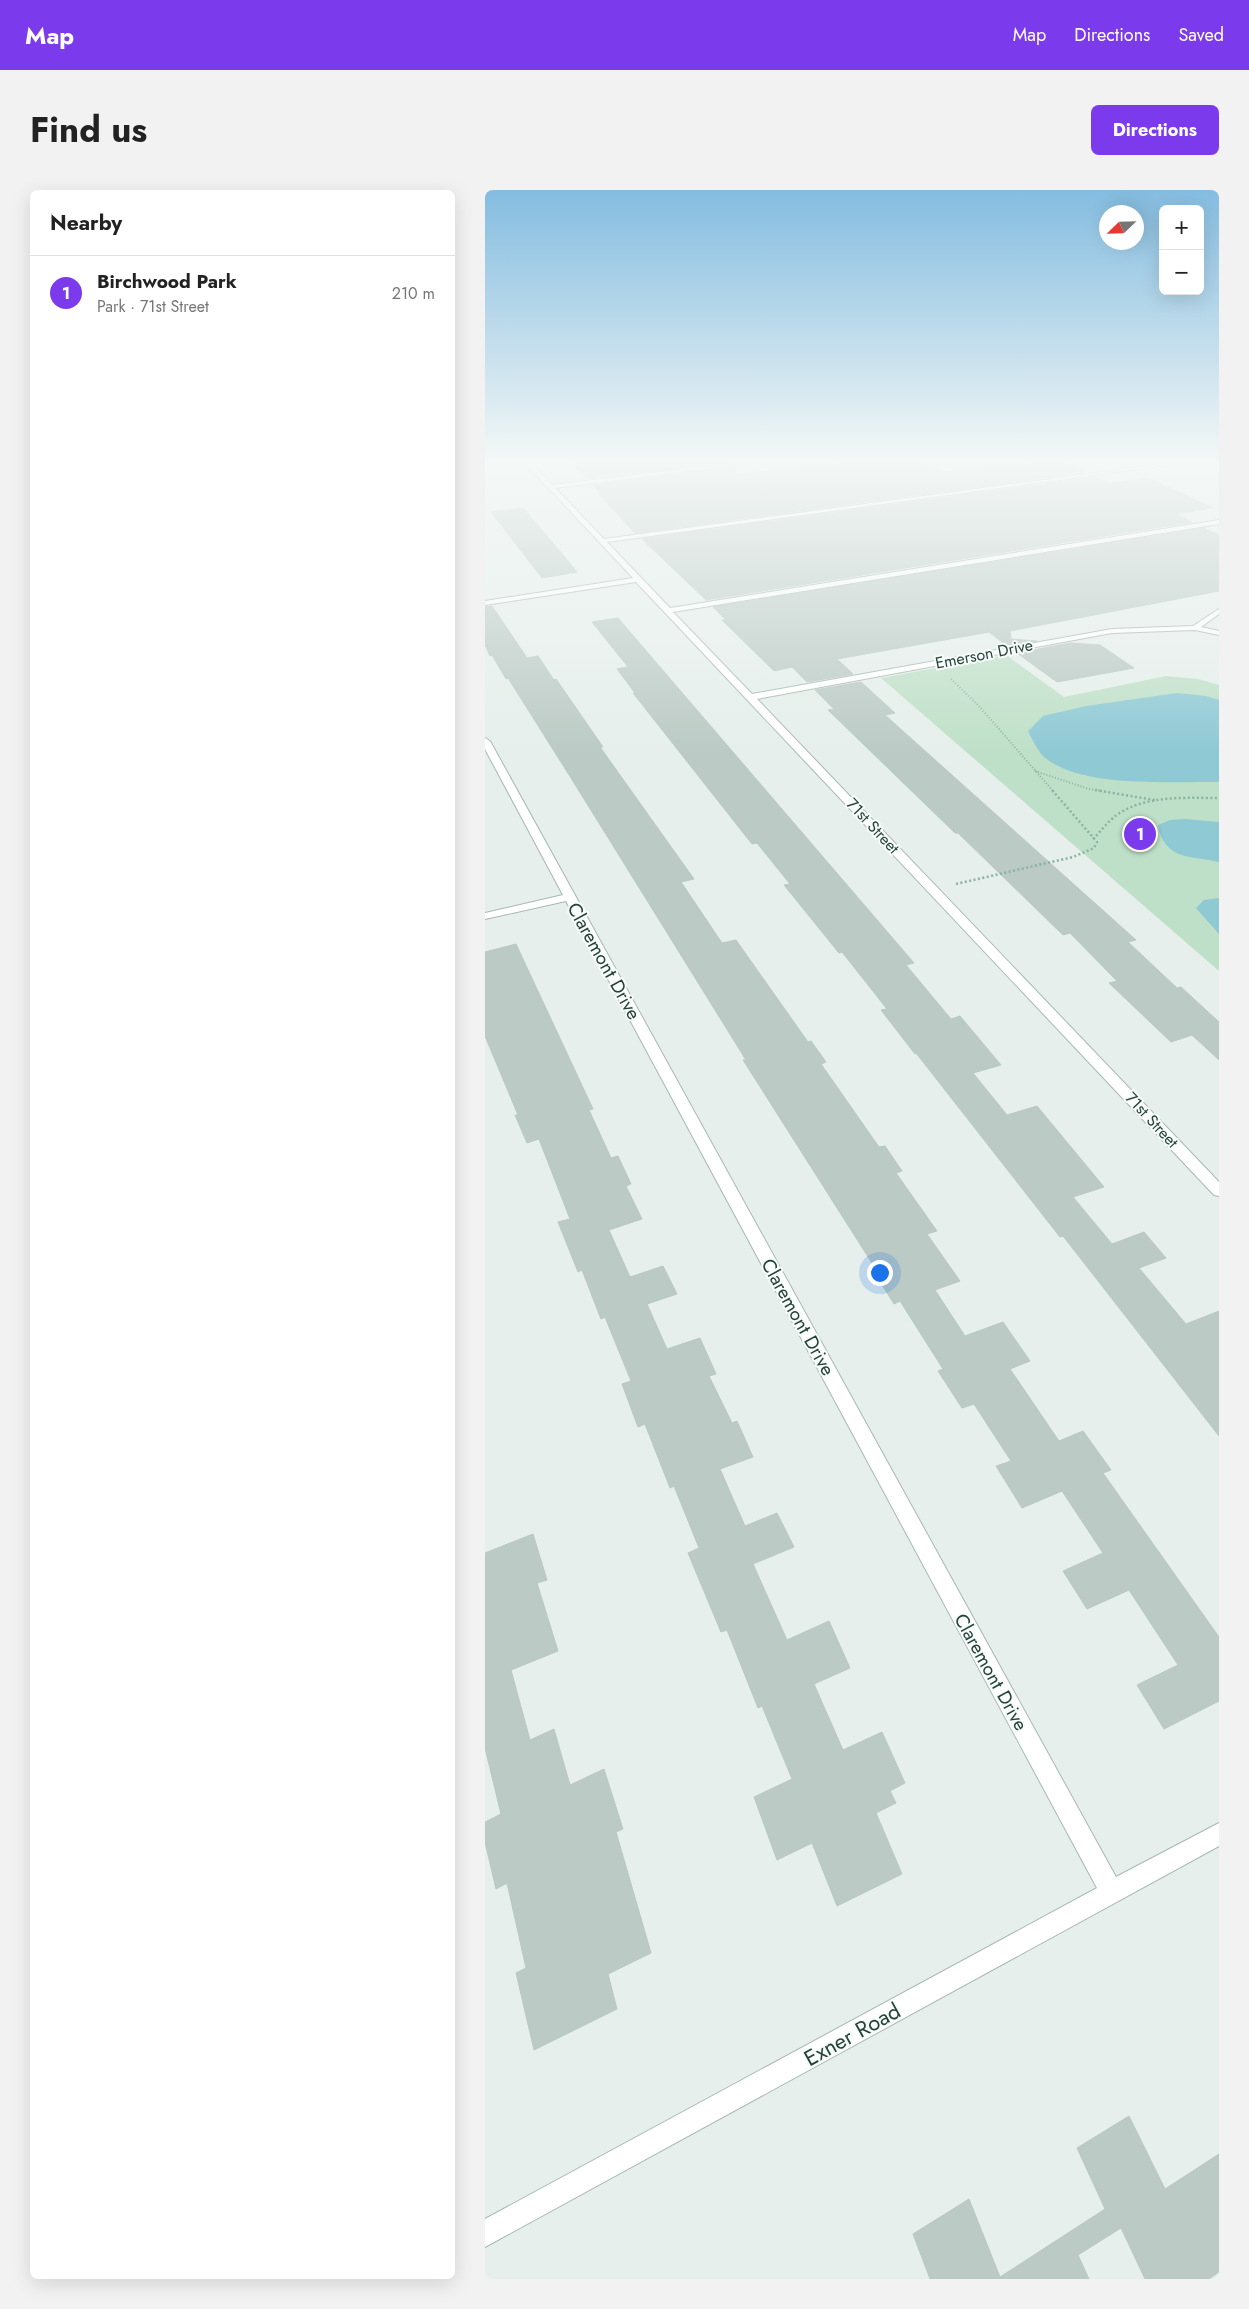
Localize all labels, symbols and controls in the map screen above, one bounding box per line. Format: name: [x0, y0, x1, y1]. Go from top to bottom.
text: Map: [25, 18, 74, 53]
text: Map: [1013, 22, 1046, 48]
text: Directions: [1074, 22, 1150, 48]
text: Saved: [1178, 22, 1224, 48]
text: Find us: [30, 105, 147, 155]
button: Directions: [1091, 105, 1219, 155]
north arrow: [1099, 205, 1144, 250]
map controls: [1159, 205, 1204, 295]
button: +: [1159, 205, 1204, 250]
text: Nearby: [50, 208, 122, 238]
button: −: [1159, 250, 1204, 295]
text: Birchwood Park: [97, 268, 237, 295]
text: 1: [62, 282, 70, 305]
text: 210 m: [392, 282, 435, 305]
text: Park · 71st Street: [97, 295, 209, 318]
street label: Emerson Drive: [933, 633, 1035, 675]
street label: 71st Street: [841, 793, 905, 859]
pin: 1: [1124, 815, 1156, 853]
street label: Claremont Drive: [561, 898, 647, 1025]
street label: 71st Street: [1120, 1087, 1184, 1153]
street label: Claremont Drive: [755, 1254, 841, 1381]
your location: [867, 1260, 893, 1286]
street label: Claremont Drive: [948, 1609, 1034, 1736]
street label: Exner Road: [798, 1994, 906, 2074]

